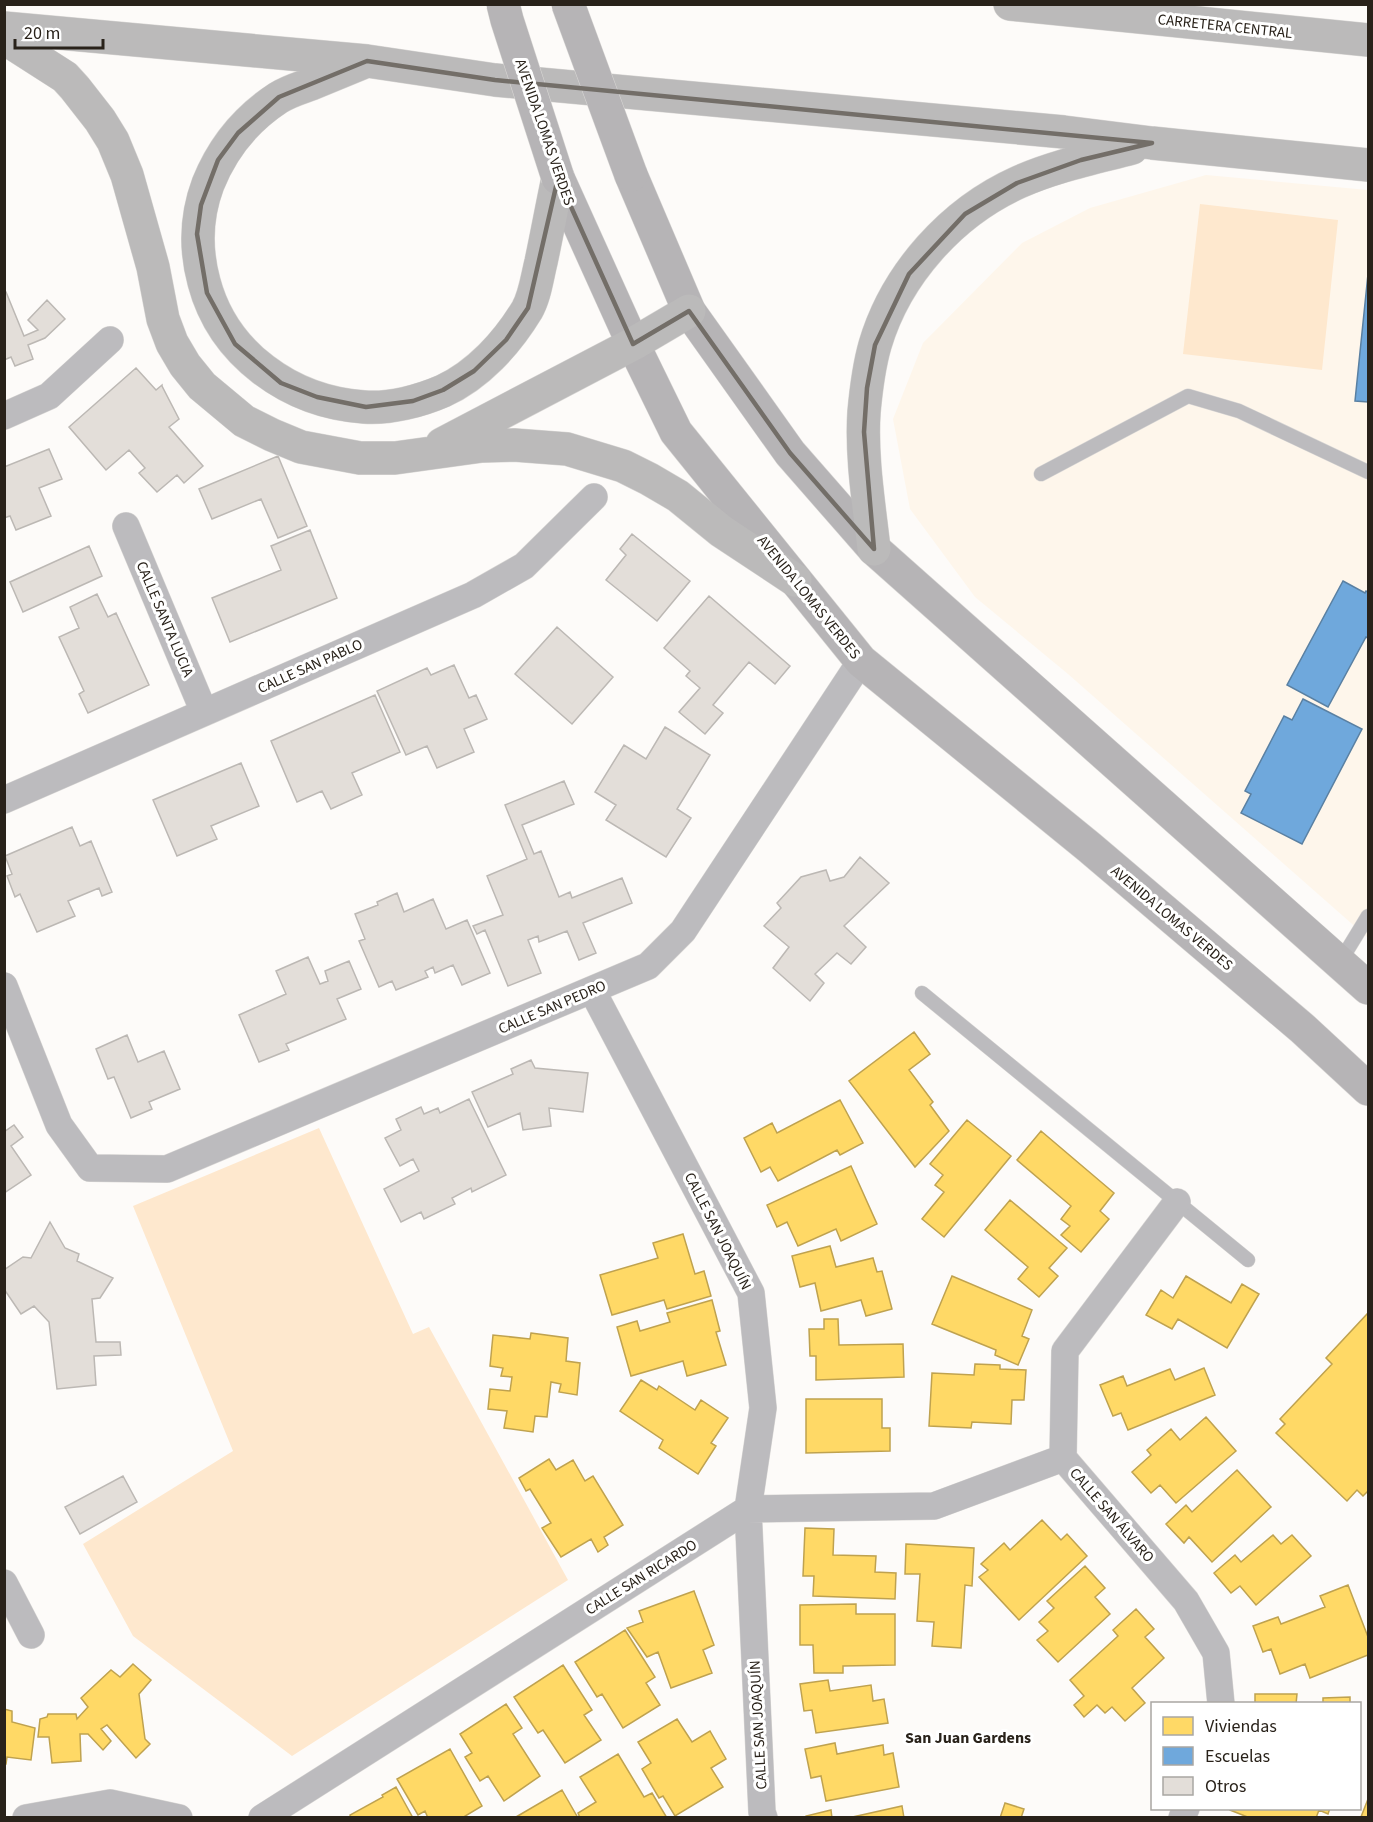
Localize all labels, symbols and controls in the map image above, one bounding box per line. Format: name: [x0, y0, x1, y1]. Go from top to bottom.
street label: CARRETERA CENTRAL: [1157, 9, 1293, 44]
scale bar: [15, 12, 104, 50]
text: 20 m: [24, 21, 60, 46]
street label: AVENIDA LOMAS VERDES: [510, 56, 579, 208]
street label: AVENIDA LOMAS VERDES: [752, 531, 865, 664]
street label: CALLE SANTA LUCIA: [131, 558, 199, 681]
street label: CALLE SAN PABLO: [254, 634, 366, 699]
street label: AVENIDA LOMAS VERDES: [1106, 861, 1237, 976]
street label: CALLE SAN PEDRO: [495, 975, 609, 1040]
street label: CALLE SAN JOAQUÍN: [679, 1169, 756, 1294]
street label: CALLE SAN ÁLVARO: [1064, 1463, 1159, 1567]
street label: CALLE SAN RICARDO: [581, 1535, 701, 1620]
street label: CALLE SAN JOAQUÍN: [745, 1660, 772, 1790]
legend: [1151, 1702, 1361, 1810]
text: Viviendas: [1205, 1714, 1277, 1739]
district label: San Juan Gardens: [905, 1727, 1031, 1749]
text: Escuelas: [1205, 1744, 1270, 1769]
text: Otros: [1205, 1774, 1246, 1799]

